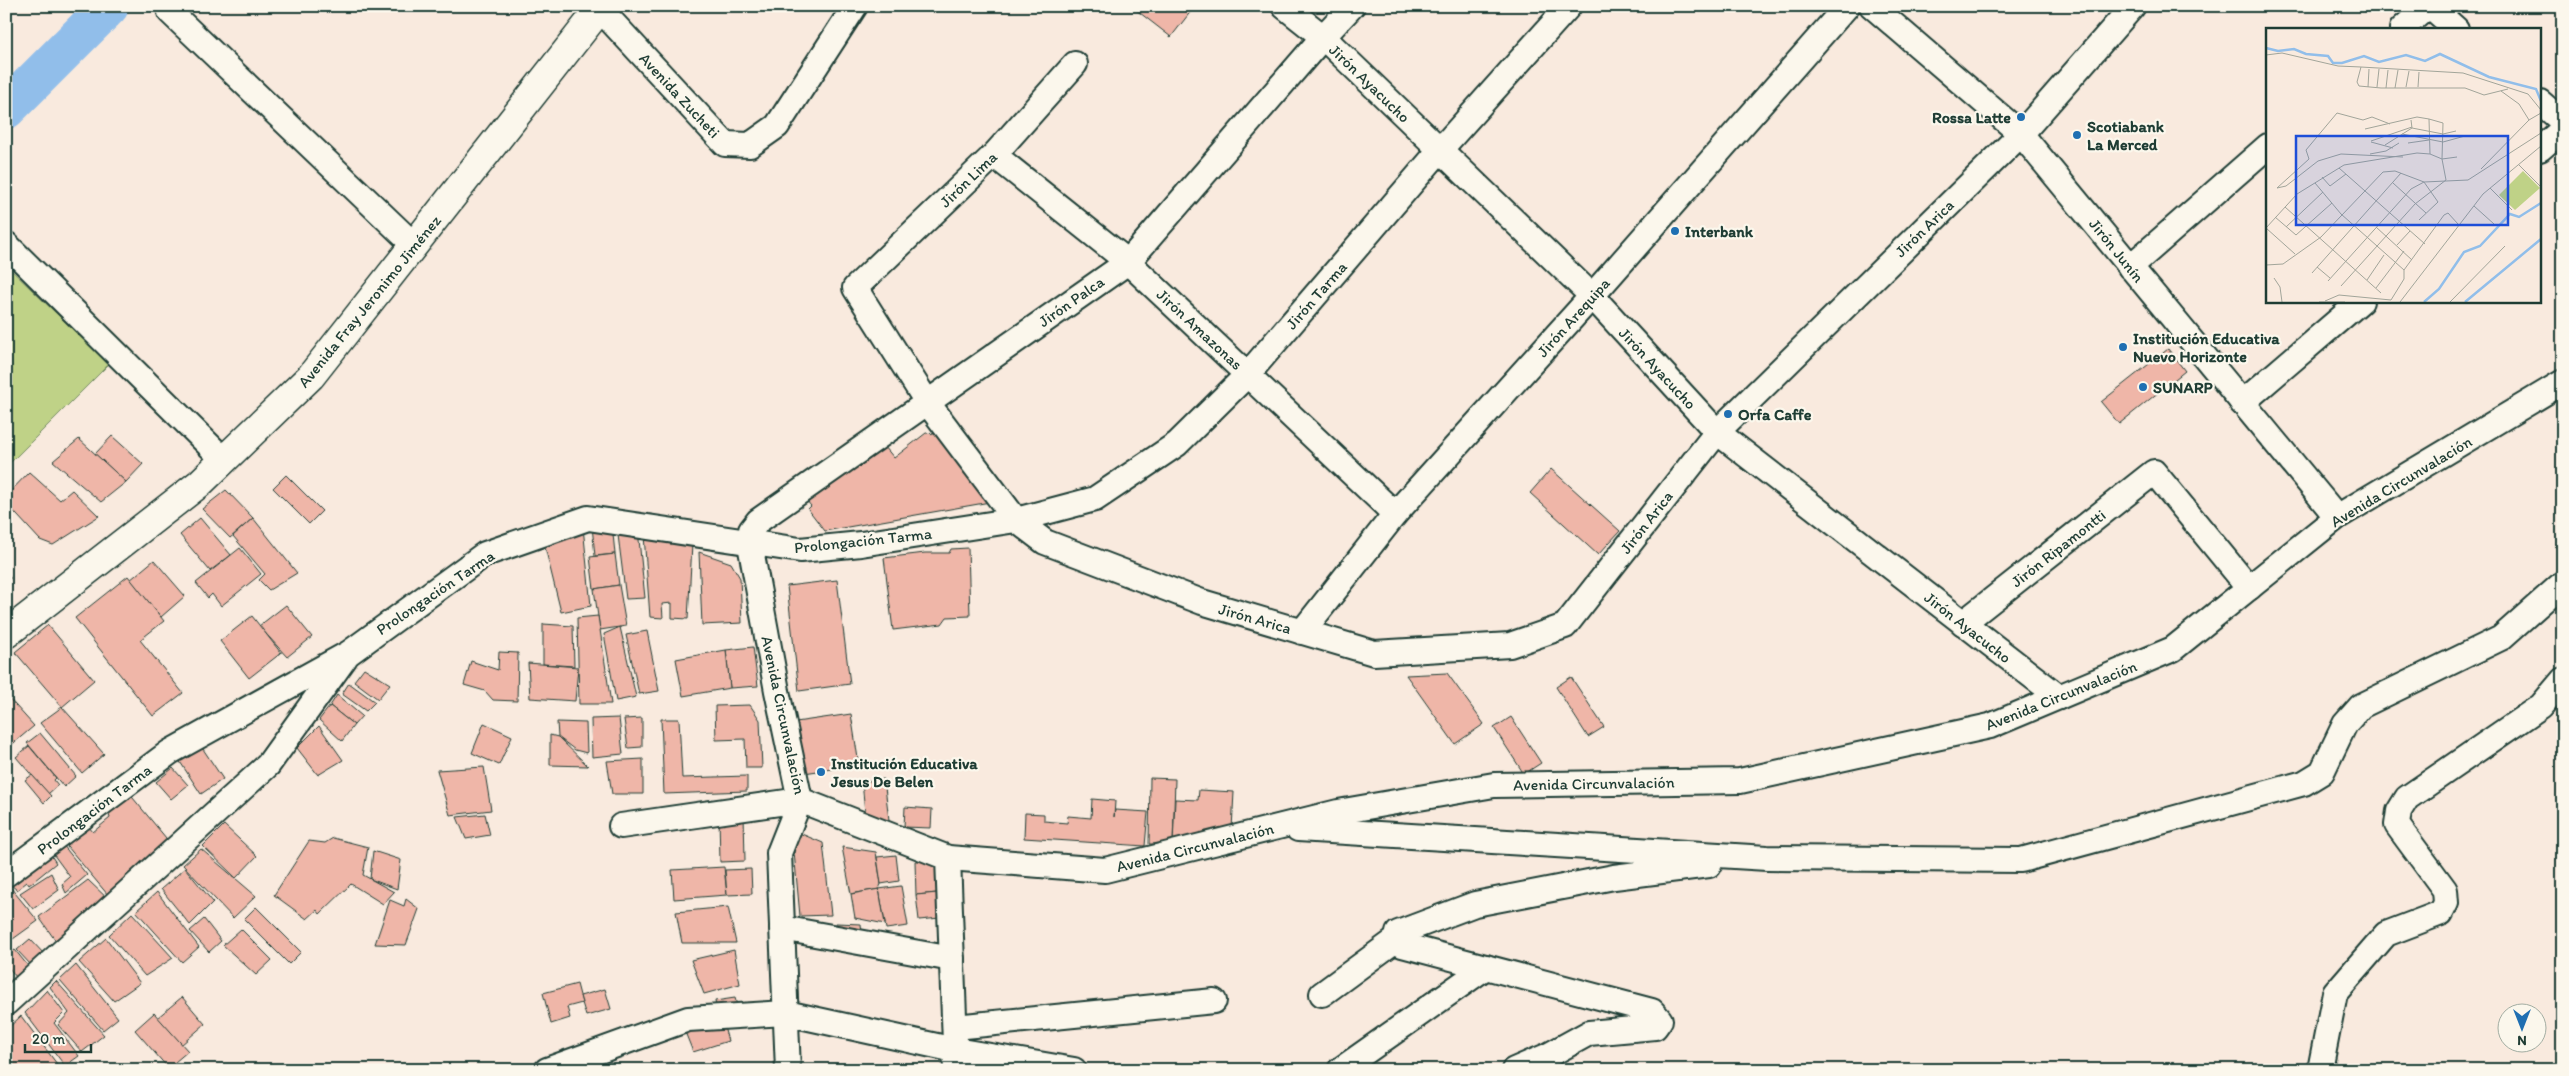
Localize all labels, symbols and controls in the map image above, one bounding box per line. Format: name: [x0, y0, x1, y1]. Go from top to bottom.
inset map: [2266, 28, 2542, 302]
street label: Jirón Ayacucho: [1325, 40, 1414, 127]
street label: Avenida Zucheti: [635, 49, 724, 142]
place label: Rossa Latte: [1932, 108, 2011, 127]
marker: Rossa Latte: [2015, 111, 2027, 123]
place label: Scotiabank La Merced: [2087, 117, 2165, 154]
marker: Scotiabank La Merced: [2071, 129, 2083, 141]
street label: Jirón Lima: [936, 147, 1002, 211]
street label: Jirón Arica: [1891, 196, 1958, 261]
street label: Avenida Fray Jeronimo Jiménez: [294, 211, 445, 391]
street label: Jirón Junín: [2085, 214, 2148, 286]
place label: Interbank: [1685, 222, 1754, 241]
marker: Interbank: [1669, 225, 1681, 237]
street label: Jirón Tarma: [1282, 257, 1351, 333]
street label: Jirón Palca: [1035, 271, 1108, 331]
street label: Jirón Arequipa: [1533, 273, 1614, 361]
street label: Jirón Amazonas: [1153, 285, 1246, 374]
street label: Jirón Ayacucho: [1615, 323, 1700, 413]
place label: Institución Educativa Nuevo Horizonte: [2133, 329, 2280, 366]
marker: Institución Educativa Nuevo Horizonte: [2117, 341, 2129, 353]
place label: SUNARP: [2153, 378, 2213, 397]
marker: SUNARP: [2137, 381, 2149, 393]
place label: Orfa Caffe: [1738, 405, 1812, 424]
marker: Orfa Caffe: [1722, 408, 1734, 420]
street label: Avenida Circunvalación: [2327, 432, 2475, 531]
street label: Jirón Arica: [1616, 487, 1677, 558]
street label: Jirón Ripamontti: [2007, 506, 2109, 591]
street label: Prolongación Tarma: [793, 524, 934, 557]
street label: Prolongación Tarma: [373, 545, 499, 639]
street label: Jirón Ayacucho: [1921, 588, 2015, 667]
street label: Jirón Arica: [1216, 599, 1293, 638]
street label: Avenida Circunvalación: [757, 634, 810, 796]
street label: Avenida Circunvalación: [1983, 656, 2140, 735]
place label: Institución Educativa Jesus De Belen: [830, 754, 978, 791]
street label: Prolongación Tarma: [33, 760, 156, 859]
marker: Institución Educativa Jesus De Belen: [815, 766, 827, 778]
street label: Avenida Circunvalación: [1513, 773, 1675, 794]
street label: Avenida Circunvalación: [1114, 819, 1276, 876]
north arrow: [2496, 1004, 2546, 1054]
scale bar: [25, 1021, 91, 1053]
text: 20 m: [32, 1030, 66, 1048]
text: N: [2517, 1032, 2527, 1049]

